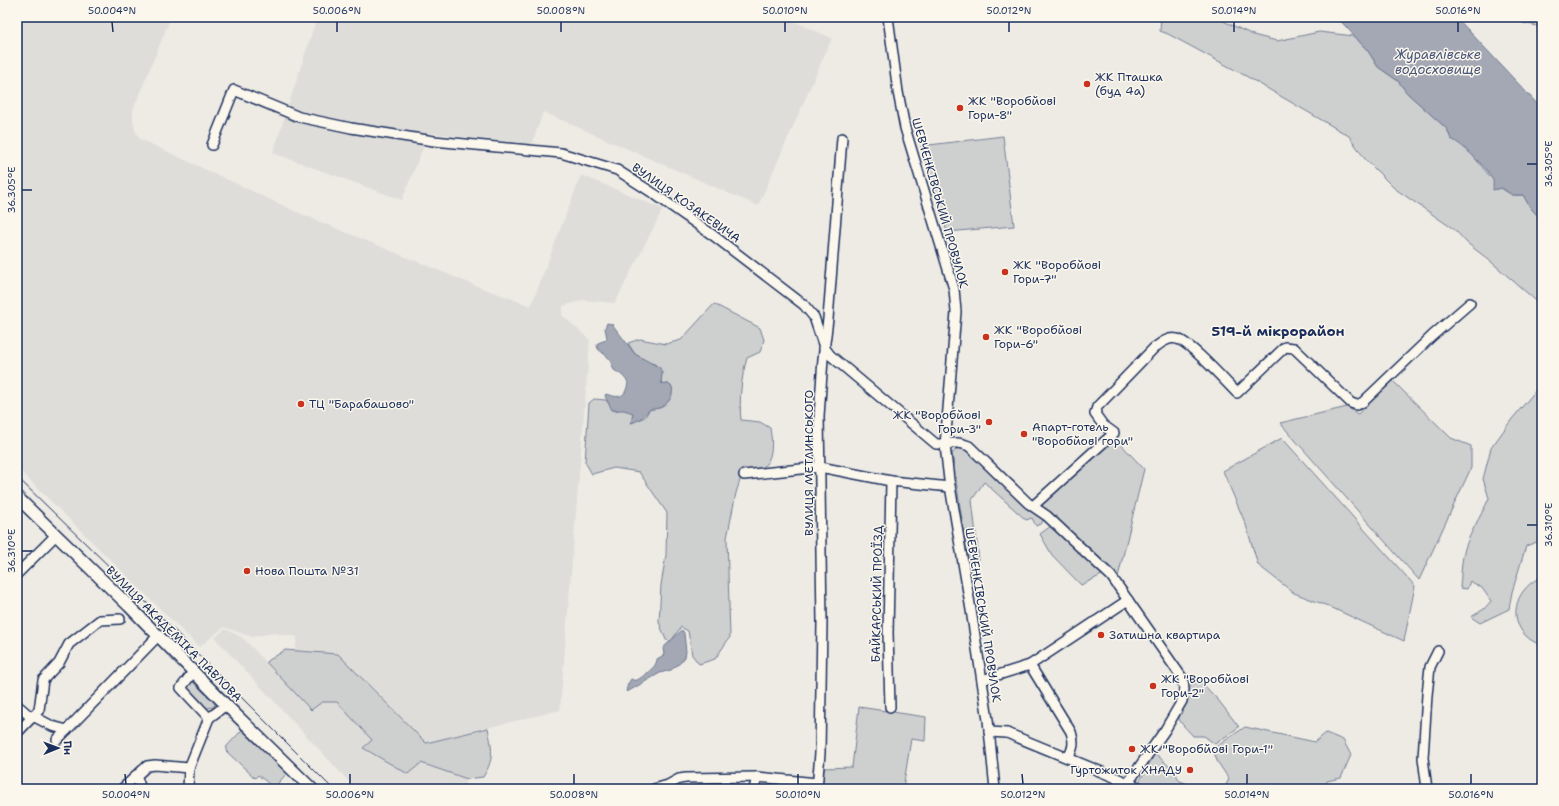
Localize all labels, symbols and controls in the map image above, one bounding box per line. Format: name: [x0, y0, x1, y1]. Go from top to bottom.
text: 50.004°N: [88, 4, 136, 17]
text: 50.006°N: [313, 4, 361, 17]
text: 50.008°N: [537, 4, 585, 17]
text: 50.010°N: [762, 4, 808, 17]
text: 50.012°N: [987, 4, 1031, 17]
text: 50.014°N: [1211, 4, 1257, 17]
text: 50.016°N: [1435, 4, 1481, 17]
water label: Журавлівське водосховище: [1394, 46, 1481, 78]
place label: ЖК Пташка (буд 4а): [1095, 69, 1163, 99]
marker: ЖК Пташка (буд 4а): [1082, 79, 1092, 89]
place label: ЖК "Воробйові Гори-8": [968, 93, 1056, 123]
marker: ЖК "Воробйові Гори-8": [955, 103, 965, 113]
street label: ШЕВЧЕНКІВСЬКИЙ ПРОВУЛОК: [908, 116, 972, 290]
text: 36.305°E: [1542, 140, 1555, 188]
street label: ВУЛИЦЯ КОЗАКЕВИЧА: [629, 159, 744, 247]
text: 36.305°E: [5, 166, 18, 214]
place label: ЖК "Воробйові Гори-7": [1013, 257, 1101, 287]
marker: ЖК "Воробйові Гори-7": [1000, 267, 1010, 277]
place label: ЖК "Воробйові Гори-6": [994, 322, 1082, 352]
district label: 519-й мікрорайон: [1212, 322, 1344, 340]
marker: ЖК "Воробйові Гори-6": [981, 332, 991, 342]
street label: ВУЛИЦЯ МЕТЛИНСЬКОГО: [801, 390, 817, 536]
place label: ТЦ "Барабашово": [309, 396, 414, 412]
marker: ТЦ "Барабашово": [296, 399, 306, 409]
place label: ЖК "Воробйові Гори-3": [893, 407, 981, 437]
marker: ЖК "Воробйові Гори-3": [984, 417, 994, 427]
place label: Апарт-готель "Воробйові гори": [1032, 419, 1133, 449]
marker: Апарт-готель "Воробйові гори": [1019, 429, 1029, 439]
text: 36.310°E: [1542, 503, 1555, 547]
street label: БАЙКАРСЬКИЙ ПРОЇЗД: [868, 525, 886, 663]
street label: ШЕВЧЕНКІВСЬКИЙ ПРОВУЛОК: [961, 527, 1005, 704]
text: 36.310°E: [5, 529, 18, 573]
street label: ВУЛИЦЯ АКАДЕМІКА ПАВЛОВА: [103, 563, 246, 706]
place label: Нова Пошта №31: [255, 563, 359, 579]
marker: Нова Пошта №31: [242, 566, 252, 576]
place label: Затишна квартира: [1109, 627, 1221, 643]
marker: Затишна квартира: [1096, 630, 1106, 640]
place label: ЖК "Воробйові Гори-2": [1161, 671, 1249, 701]
marker: ЖК "Воробйові Гори-2": [1148, 681, 1158, 691]
north arrow: [38, 728, 78, 768]
text: Пн: [60, 740, 75, 755]
place label: ЖК "Воробйові Гори-1": [1140, 741, 1273, 757]
marker: ЖК "Воробйові Гори-1": [1127, 744, 1137, 754]
place label: Гуртожиток ХНАДУ: [1070, 762, 1182, 778]
marker: Гуртожиток ХНАДУ: [1185, 765, 1195, 775]
text: 50.004°N: [102, 788, 150, 801]
text: 50.006°N: [326, 788, 374, 801]
text: 50.008°N: [550, 788, 598, 801]
text: 50.010°N: [775, 788, 821, 801]
text: 50.012°N: [1001, 788, 1045, 801]
text: 50.014°N: [1224, 788, 1270, 801]
text: 50.016°N: [1448, 788, 1494, 801]

